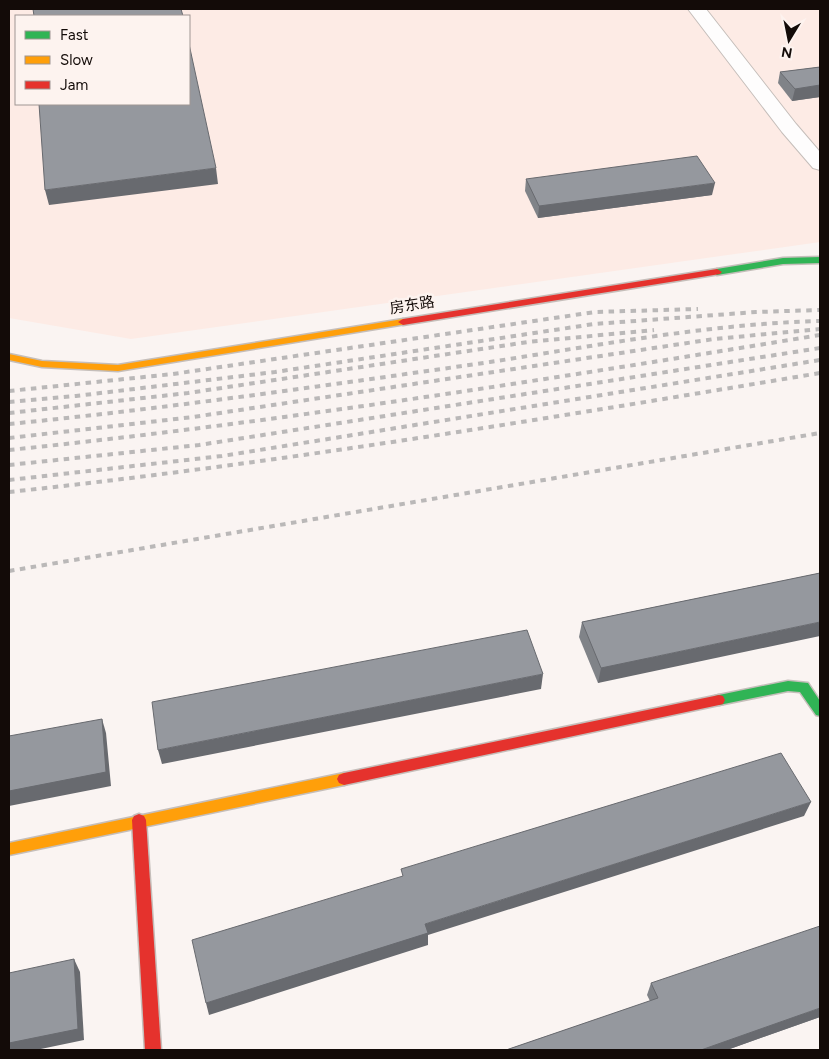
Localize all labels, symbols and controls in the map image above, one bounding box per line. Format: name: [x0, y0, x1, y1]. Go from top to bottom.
legend: [15, 15, 190, 105]
north arrow: [764, 15, 814, 65]
text: Fast: [60, 26, 89, 44]
text: N: [780, 43, 794, 62]
text: Slow: [60, 51, 93, 69]
text: Jam: [60, 76, 88, 94]
street label: 房东路: [388, 293, 436, 317]

